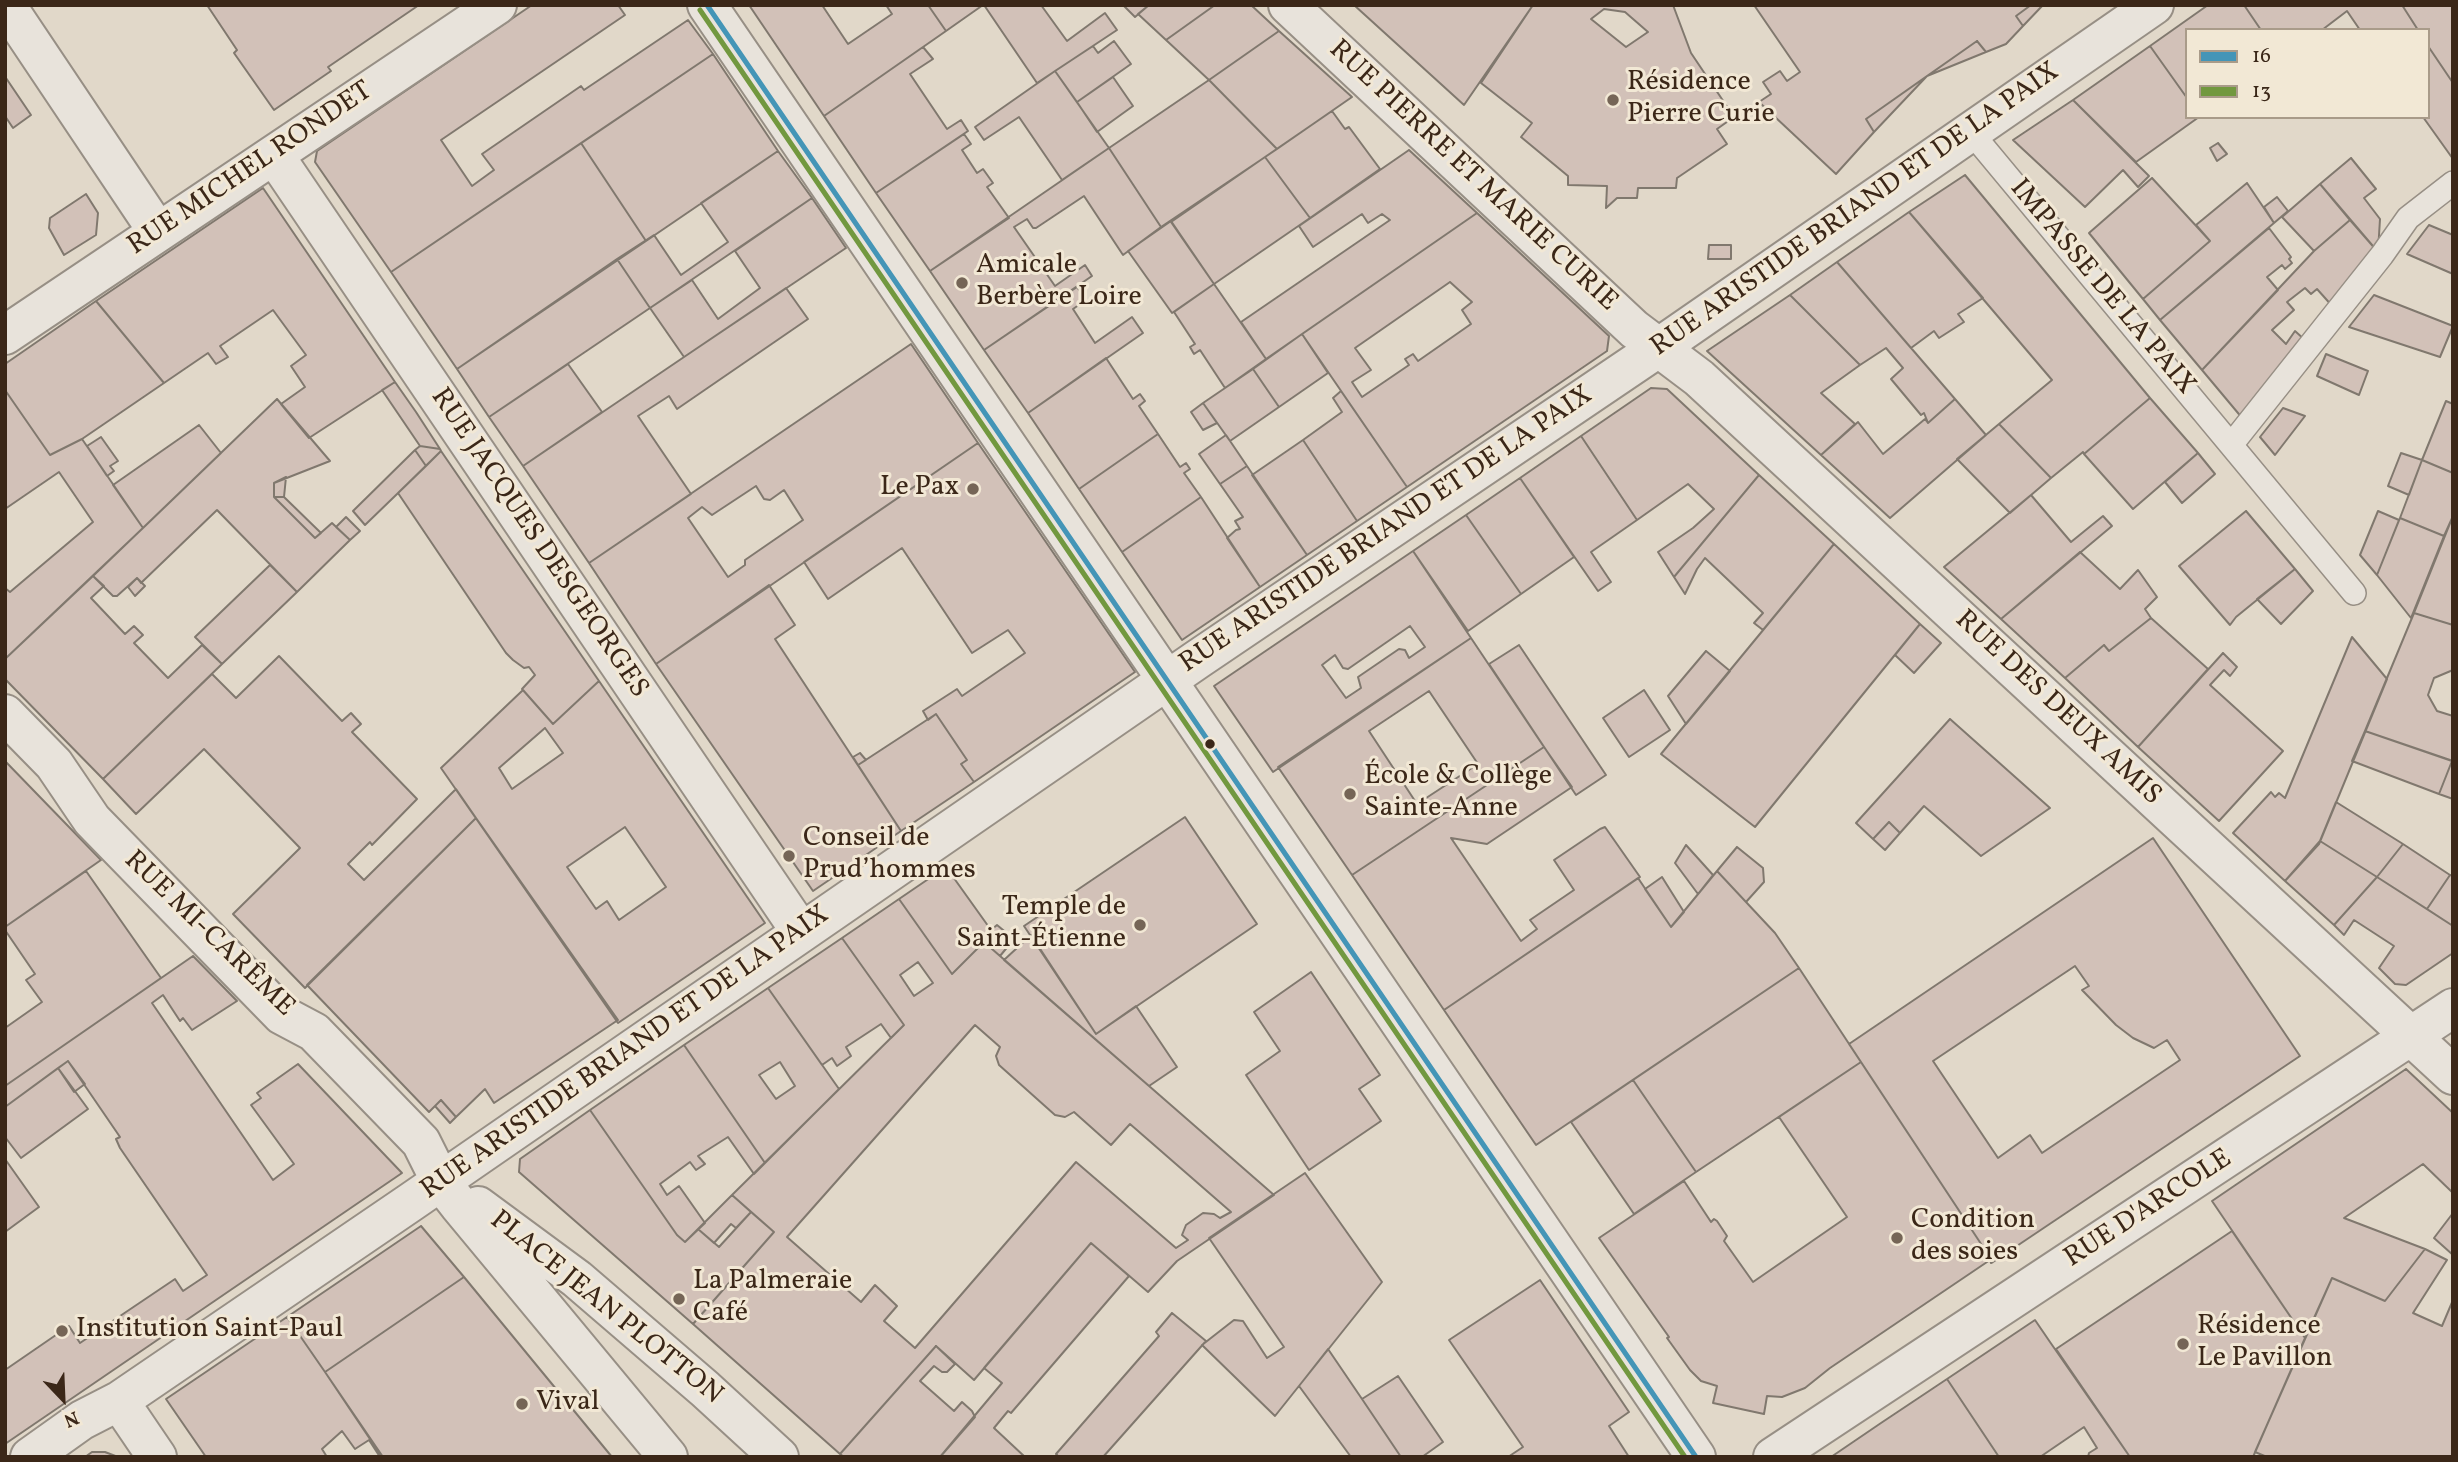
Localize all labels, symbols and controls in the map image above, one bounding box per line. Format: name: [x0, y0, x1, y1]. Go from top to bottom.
legend: [2185, 28, 2430, 119]
street label: RUE PIERRE ET MARIE CURIE: [1321, 34, 1623, 320]
text: 16: [2252, 42, 2271, 71]
street label: RUE ARISTIDE BRIAND ET DE LA PAIX: [1646, 57, 2066, 365]
place label: Résidence Pierre Curie: [1627, 67, 1775, 133]
street label: RUE MICHEL RONDET: [122, 76, 380, 264]
text: 13: [2252, 77, 2271, 106]
marker: Résidence Pierre Curie: [1605, 92, 1621, 108]
street label: IMPASSE DE LA PAIX: [2001, 173, 2201, 403]
place label: Amicale Berbère Loire: [976, 250, 1142, 316]
marker: Amicale Berbère Loire: [954, 275, 970, 291]
street label: RUE ARISTIDE BRIAND ET DE LA PAIX: [1174, 380, 1600, 682]
street label: RUE JACQUES DESGEORGES: [422, 383, 654, 705]
place label: Le Pax: [880, 472, 959, 506]
marker: Le Pax: [965, 481, 981, 497]
street label: RUE DES DEUX AMIS: [1947, 605, 2167, 813]
unlabelled marker: [1203, 737, 1217, 751]
place label: École & Collège Sainte-Anne: [1364, 761, 1552, 827]
marker: École & Collège Sainte-Anne: [1342, 786, 1358, 802]
place label: Conseil de Prud’hommes: [803, 823, 976, 889]
street label: RUE MI-CARÊME: [116, 845, 300, 1025]
marker: Conseil de Prud’hommes: [781, 848, 797, 864]
place label: Temple de Saint-Étienne: [956, 892, 1126, 958]
street label: RUE ARISTIDE BRIAND ET DE LA PAIX: [416, 900, 836, 1208]
marker: Temple de Saint-Étienne: [1132, 917, 1148, 933]
street label: RUE D'ARCOLE: [2059, 1143, 2239, 1277]
street label: PLACE JEAN PLOTTON: [482, 1205, 728, 1413]
place label: Condition des soies: [1911, 1205, 2035, 1271]
marker: Condition des soies: [1889, 1230, 1905, 1246]
place label: La Palmeraie Café: [693, 1266, 852, 1332]
marker: La Palmeraie Café: [671, 1291, 687, 1307]
place label: Résidence Le Pavillon: [2197, 1311, 2332, 1377]
place label: Institution Saint-Paul: [76, 1314, 343, 1348]
marker: Institution Saint-Paul: [54, 1323, 70, 1339]
marker: Résidence Le Pavillon: [2175, 1336, 2191, 1352]
north arrow: [28, 1364, 98, 1434]
place label: Vival: [536, 1387, 599, 1421]
marker: Vival: [514, 1396, 530, 1412]
text: N: [60, 1404, 83, 1433]

